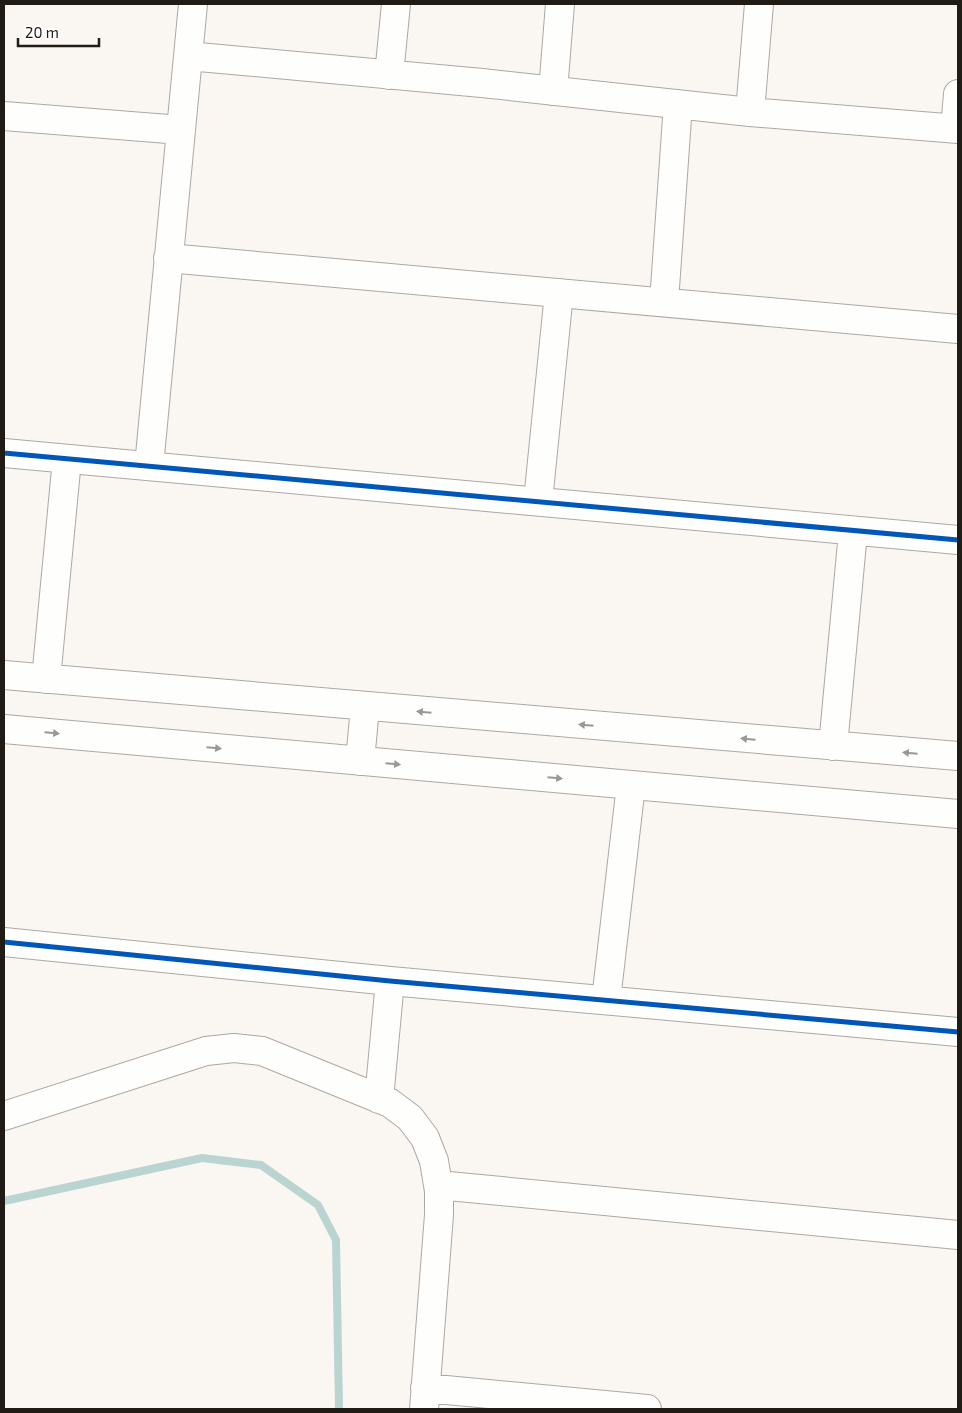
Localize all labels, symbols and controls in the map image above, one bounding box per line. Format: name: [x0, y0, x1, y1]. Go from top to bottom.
scale bar: [18, 15, 99, 47]
text: 20 m: [25, 23, 59, 41]
one-way arrow: [416, 707, 432, 715]
one-way arrow: [578, 721, 594, 729]
one-way arrow: [45, 730, 61, 738]
one-way arrow: [739, 735, 755, 743]
one-way arrow: [206, 744, 222, 752]
one-way arrow: [901, 748, 917, 756]
one-way arrow: [386, 760, 402, 768]
one-way arrow: [548, 774, 564, 782]

